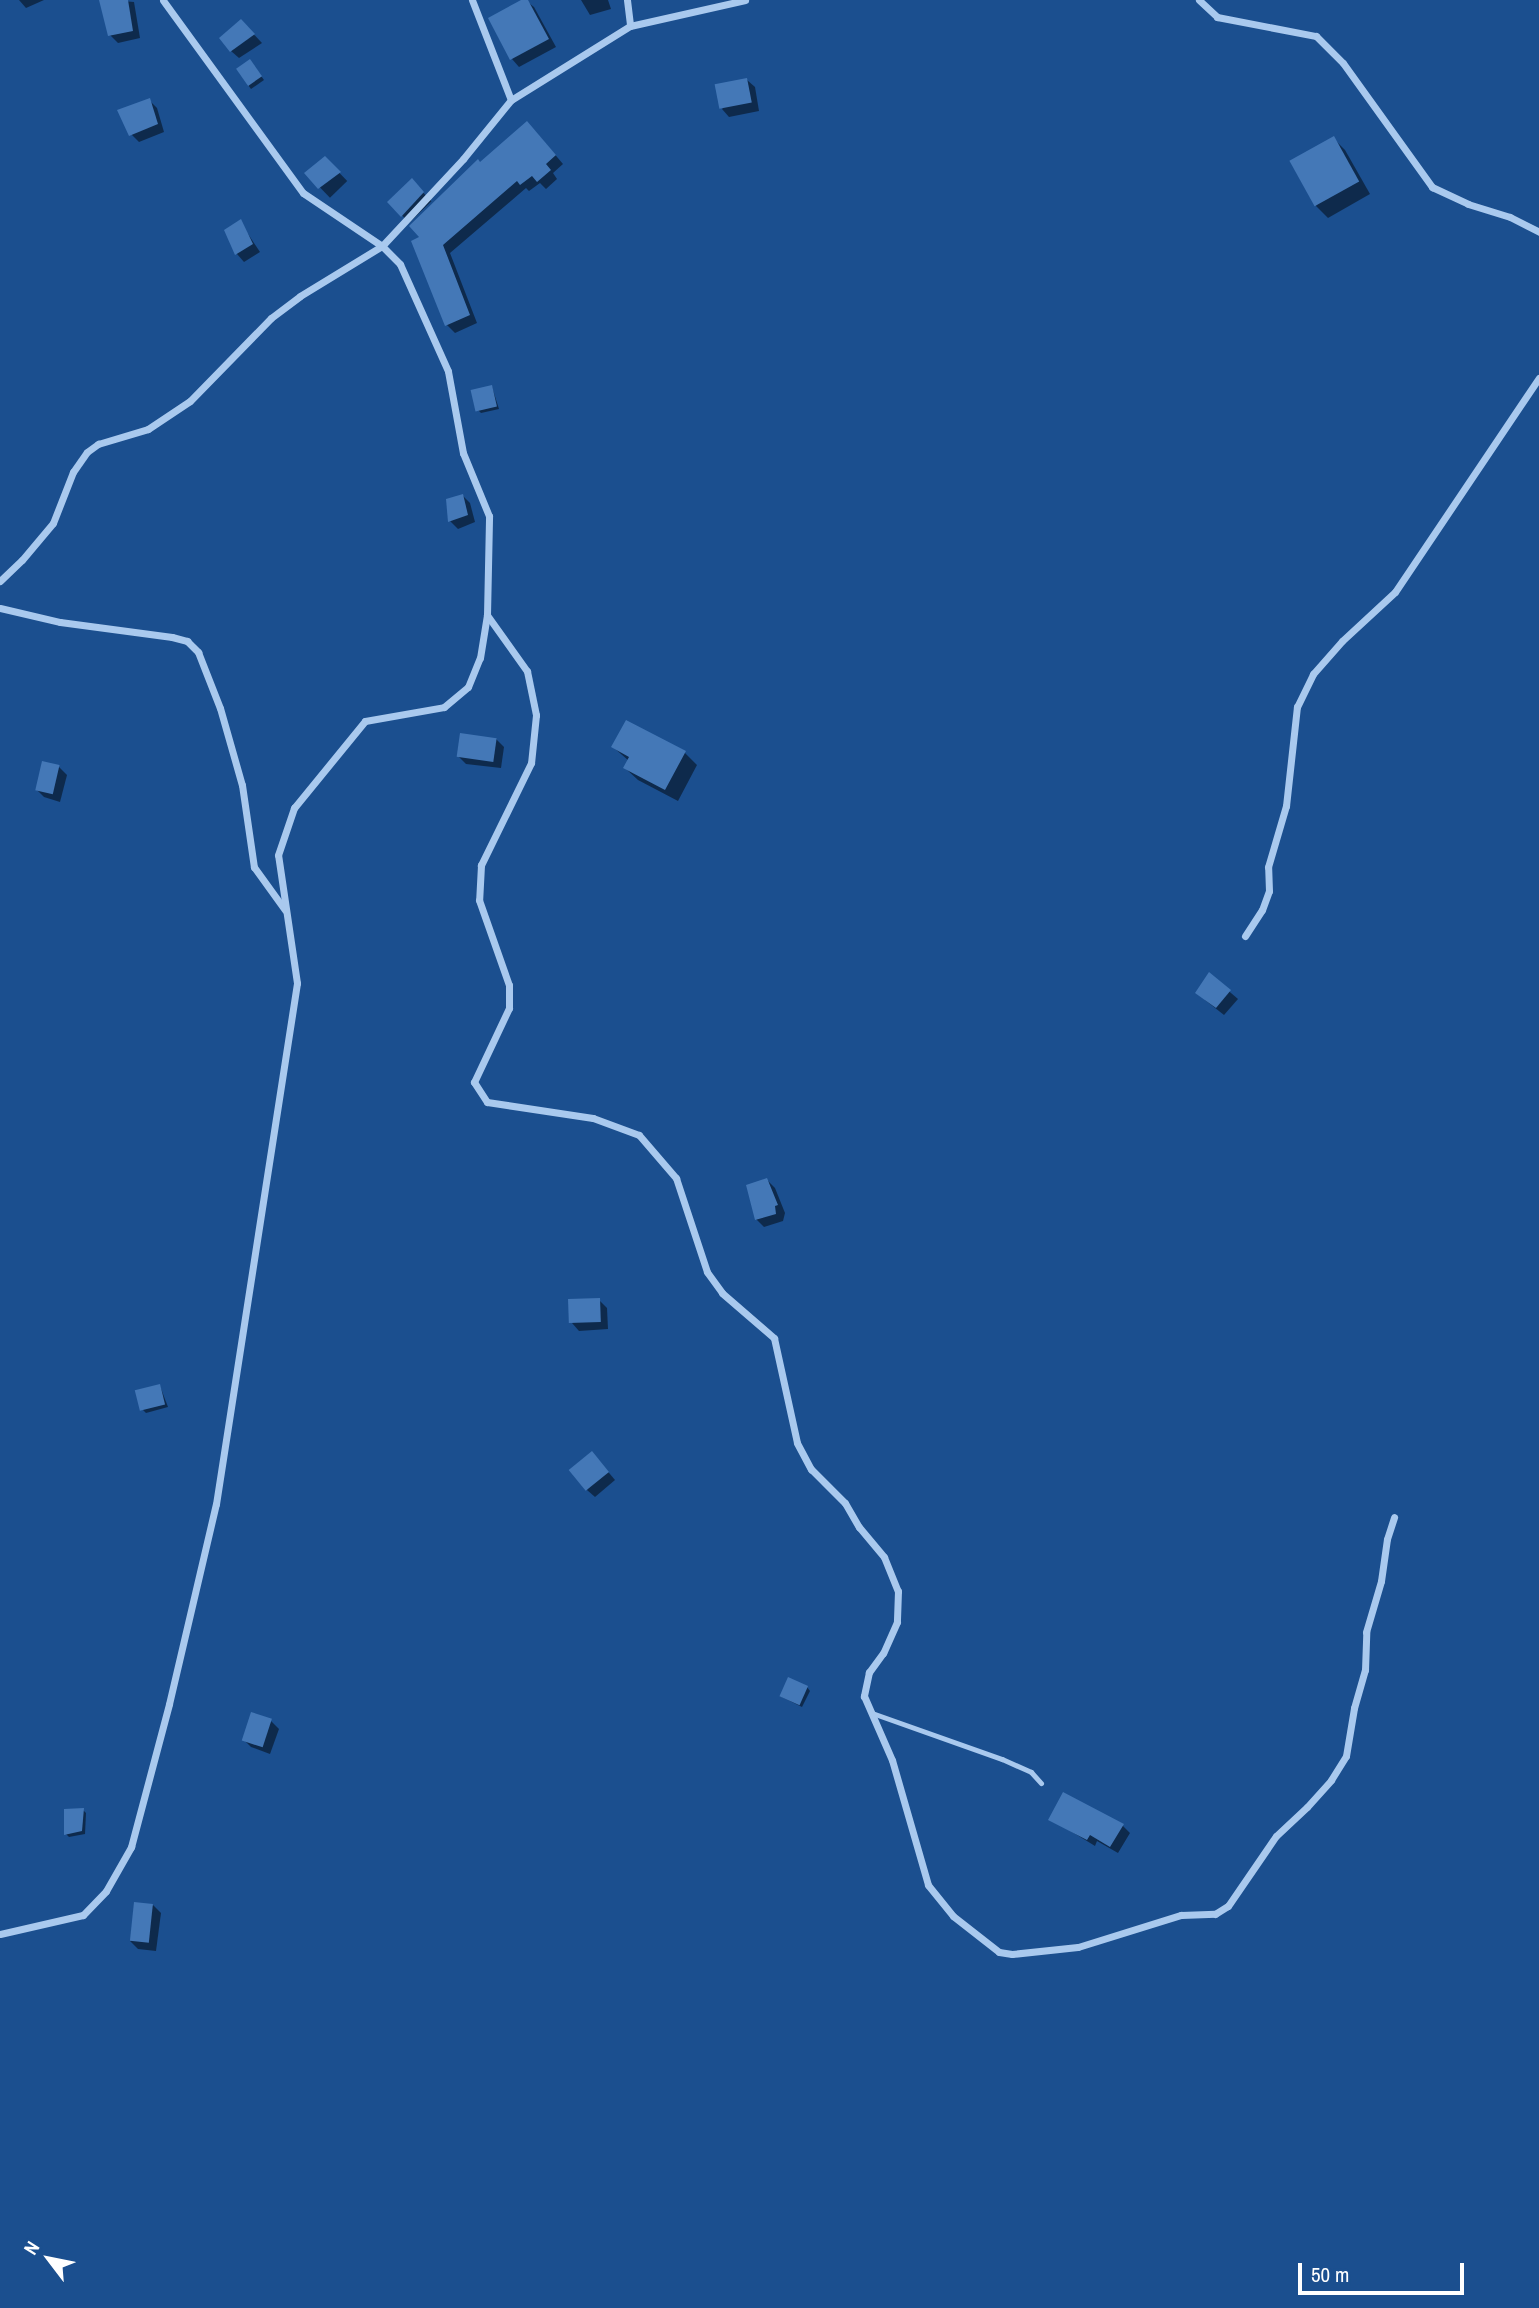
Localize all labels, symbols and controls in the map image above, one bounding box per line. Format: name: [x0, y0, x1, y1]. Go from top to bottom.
north arrow: [14, 2224, 84, 2294]
text: N: [17, 2236, 45, 2260]
scale bar: [1301, 2248, 1467, 2292]
text: 50 m: [1311, 2260, 1349, 2289]

